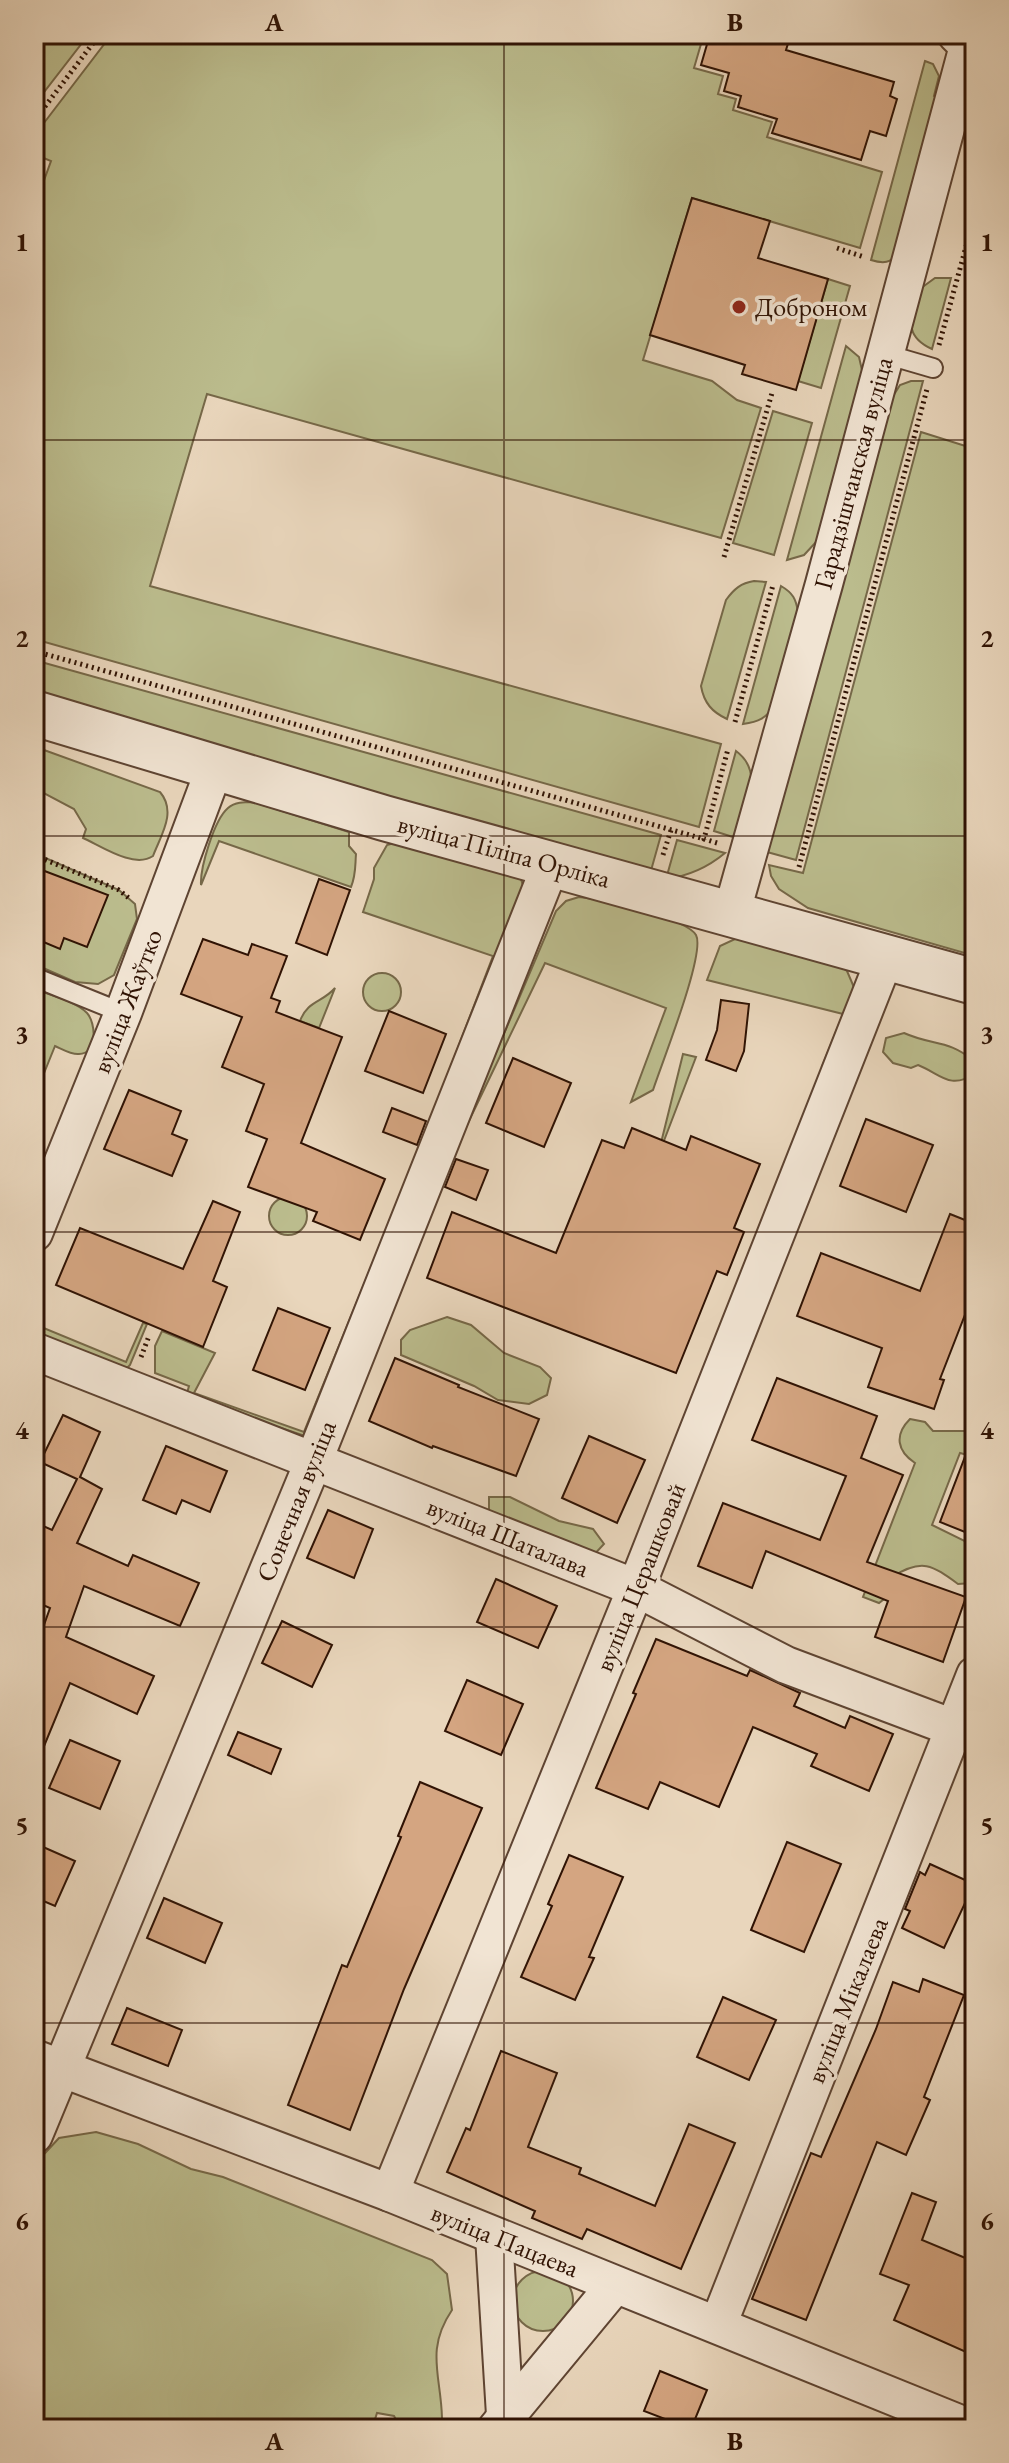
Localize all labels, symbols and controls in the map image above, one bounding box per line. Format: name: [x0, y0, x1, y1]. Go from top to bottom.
text: A: [264, 5, 284, 39]
text: B: [727, 5, 743, 39]
text: 1: [15, 225, 29, 259]
text: 1: [980, 225, 994, 259]
place label: Доброном: [755, 290, 867, 324]
marker: Доброном: [730, 298, 748, 316]
street label: Гарадзішчанская вуліца: [806, 352, 901, 593]
text: 2: [15, 621, 29, 655]
text: 2: [980, 621, 994, 655]
street label: вуліца Піліпа Орліка: [394, 806, 615, 896]
street label: вуліца Жаўтко: [84, 924, 170, 1078]
text: 3: [15, 1017, 29, 1051]
text: 3: [980, 1017, 994, 1051]
text: 4: [15, 1413, 29, 1447]
text: 4: [980, 1413, 994, 1447]
street label: Сонечная вуліца: [248, 1415, 344, 1587]
street label: вуліца Церашковай: [587, 1477, 693, 1676]
street label: вуліца Шаталава: [422, 1489, 595, 1585]
text: 5: [15, 1808, 29, 1842]
text: 5: [980, 1808, 994, 1842]
street label: вуліца Мікалаева: [798, 1912, 896, 2088]
street label: вуліца Пацаева: [426, 2195, 584, 2285]
text: 6: [15, 2204, 29, 2238]
text: 6: [980, 2204, 994, 2238]
text: A: [264, 2424, 284, 2458]
text: B: [727, 2424, 743, 2458]

